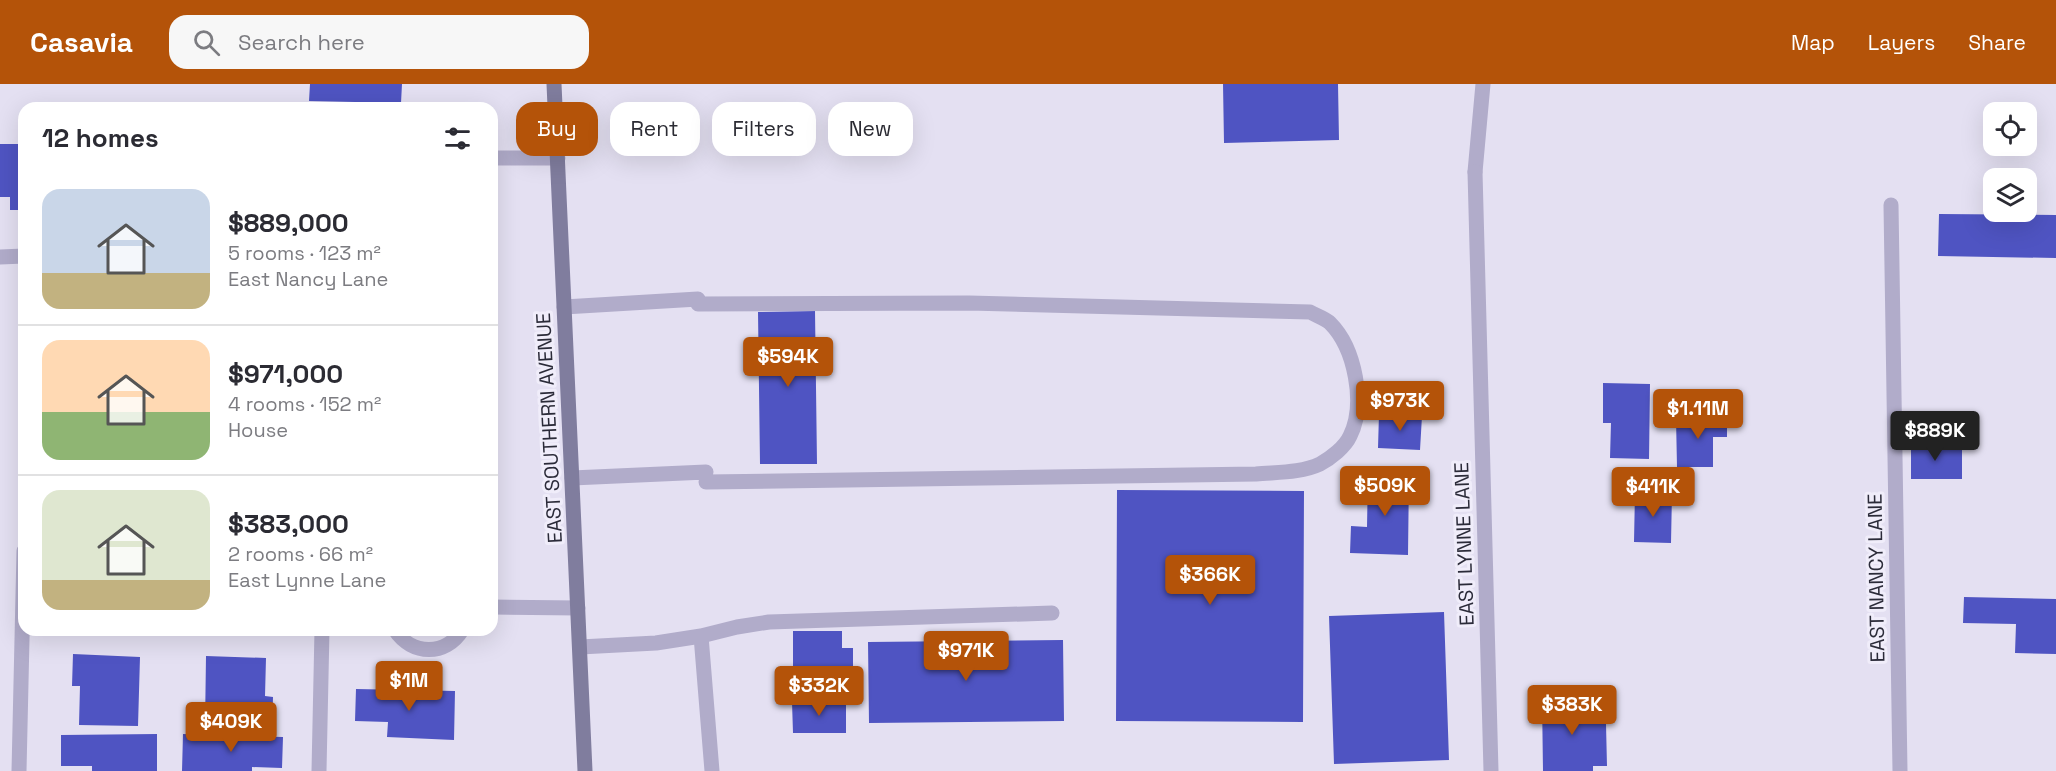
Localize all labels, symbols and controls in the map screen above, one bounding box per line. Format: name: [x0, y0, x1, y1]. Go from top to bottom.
search box: [169, 15, 589, 69]
text: Casavia: [30, 24, 133, 60]
icon: search: [190, 26, 223, 59]
text: Search here: [238, 28, 365, 56]
text: Map: [1791, 29, 1835, 56]
text: Layers: [1868, 29, 1935, 56]
text: Share: [1968, 29, 2026, 56]
chip: Buy: [516, 102, 598, 156]
chip: Rent: [610, 102, 700, 156]
chip: Filters: [712, 102, 816, 156]
chip: New: [828, 102, 913, 156]
map controls: [1983, 102, 2037, 222]
button: locate: [1983, 102, 2037, 156]
text: 12 homes: [42, 121, 159, 155]
icon: filters: [441, 122, 474, 155]
button: layers: [1983, 168, 2037, 222]
text: $889,000: [228, 206, 349, 240]
icon: home: [90, 213, 162, 285]
text: 5 rooms · 123 m²: [228, 240, 381, 266]
text: East Nancy Lane: [228, 266, 388, 292]
street label: EAST SOUTHERN AVENUE: [530, 312, 568, 544]
pin: $594K: [746, 337, 830, 388]
text: $594K: [757, 343, 819, 369]
text: $971,000: [228, 357, 343, 391]
icon: home: [90, 364, 162, 436]
pin: $973K: [1358, 381, 1442, 432]
text: $973K: [1370, 387, 1430, 413]
pin: $1.11M: [1649, 389, 1747, 440]
text: 4 rooms · 152 m²: [228, 391, 381, 417]
text: $1.11M: [1667, 395, 1729, 421]
pin: $889K: [1893, 411, 1977, 462]
text: House: [228, 417, 288, 443]
text: $889K: [1905, 417, 1966, 443]
street label: EAST LYNNE LANE: [1448, 462, 1480, 626]
pin: $509K: [1343, 466, 1427, 517]
pin: $411K: [1611, 467, 1695, 518]
text: $509K: [1354, 472, 1416, 498]
text: $411K: [1626, 473, 1680, 499]
street label: EAST NANCY LANE: [1862, 493, 1890, 663]
text: $383,000: [228, 507, 349, 541]
icon: home: [90, 514, 162, 586]
text: 2 rooms · 66 m²: [228, 541, 373, 567]
pin: $366K: [1168, 555, 1252, 606]
text: $366K: [1179, 561, 1241, 587]
text: East Lynne Lane: [228, 567, 386, 593]
pin: $971K: [924, 631, 1008, 682]
text: $971K: [938, 637, 994, 663]
pin: $1M: [380, 661, 438, 712]
pin: $332K: [777, 666, 861, 717]
text: $1M: [390, 667, 428, 693]
text: $332K: [789, 672, 849, 698]
pin: $383K: [1530, 685, 1614, 736]
text: $383K: [1542, 691, 1602, 717]
pin: $409K: [189, 702, 273, 753]
text: $409K: [200, 708, 262, 734]

